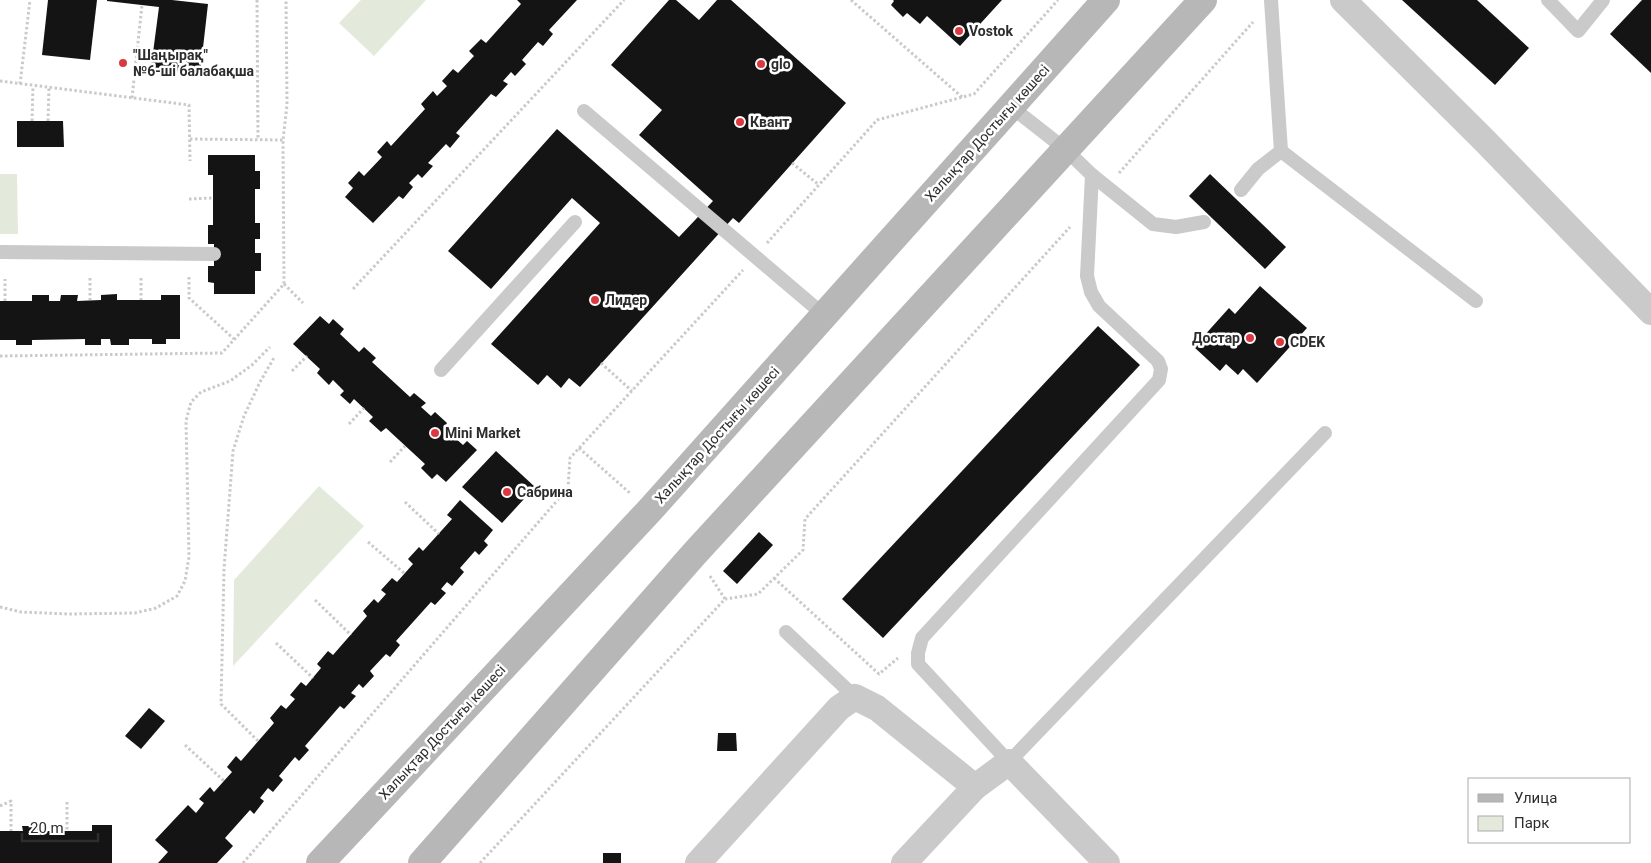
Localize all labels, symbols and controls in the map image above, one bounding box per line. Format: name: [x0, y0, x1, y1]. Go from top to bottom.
place label: Vostok: [969, 23, 1013, 39]
marker: Vostok: [953, 25, 965, 37]
place label: "Шаңырақ" №6-ші балабақша: [133, 47, 255, 79]
place label: glo: [771, 56, 791, 72]
marker: "Шаңырақ" №6-ші балабақша: [117, 57, 129, 69]
marker: glo: [755, 58, 767, 70]
street label: Халықтар Достығы көшесі: [922, 62, 1052, 204]
place label: Квант: [750, 114, 790, 130]
marker: Квант: [734, 116, 746, 128]
place label: Лидер: [605, 292, 647, 308]
marker: Лидер: [589, 294, 601, 306]
place label: Достар: [1192, 330, 1240, 346]
marker: Достар: [1244, 332, 1256, 344]
place label: CDEK: [1290, 334, 1325, 350]
marker: CDEK: [1274, 336, 1286, 348]
street label: Халықтар Достығы көшесі: [652, 364, 782, 506]
place label: Mini Market: [445, 425, 521, 441]
marker: Mini Market: [429, 427, 441, 439]
place label: Сабрина: [517, 484, 573, 500]
marker: Сабрина: [501, 486, 513, 498]
street label: Халықтар Достығы көшесі: [376, 662, 508, 802]
legend: [1468, 778, 1631, 843]
text: Улица: [1514, 789, 1557, 807]
scale bar: [22, 810, 99, 842]
text: Парк: [1514, 814, 1549, 832]
text: 20 m: [30, 819, 64, 837]

